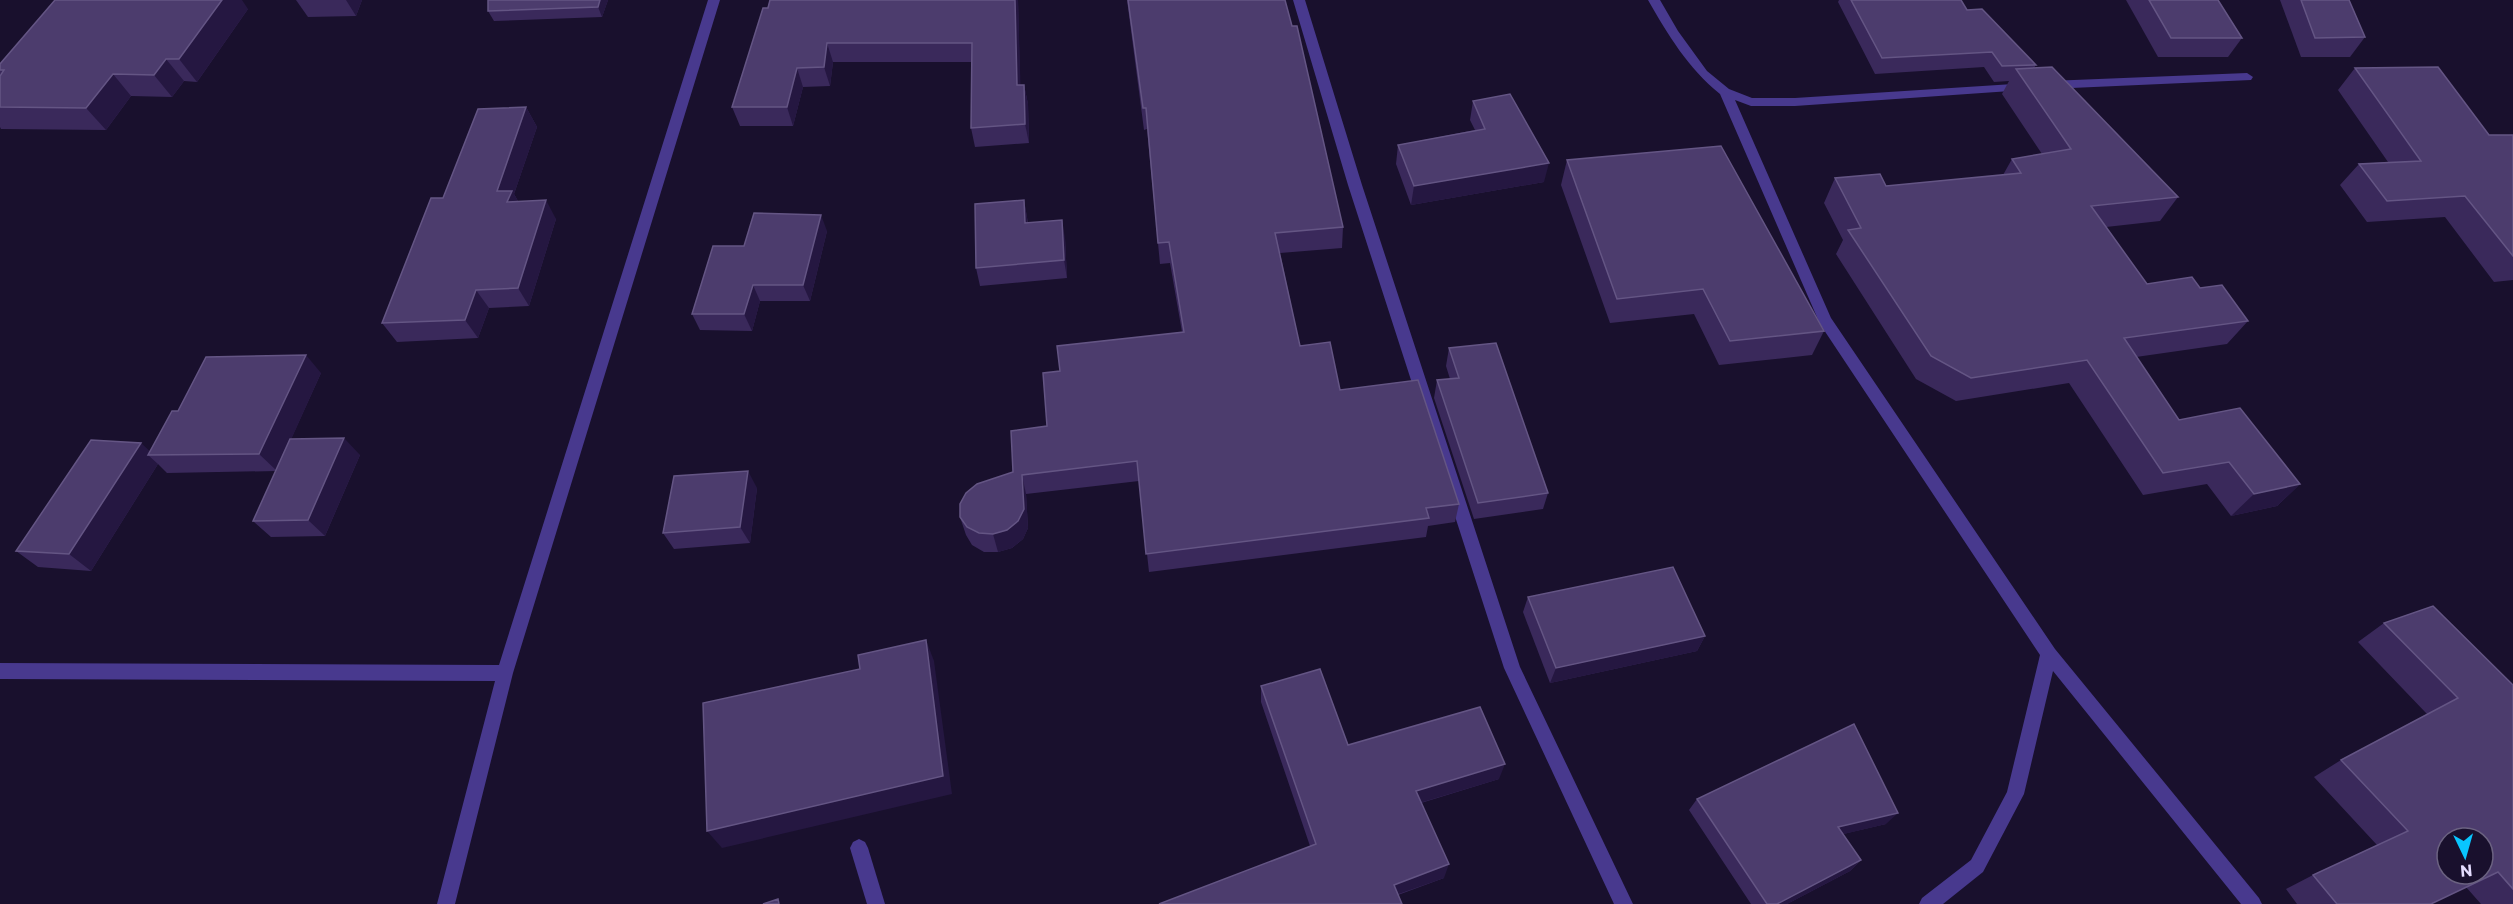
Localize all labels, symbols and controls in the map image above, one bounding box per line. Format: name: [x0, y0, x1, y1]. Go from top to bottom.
north arrow: [2435, 826, 2495, 886]
text: N: [2460, 861, 2473, 881]

